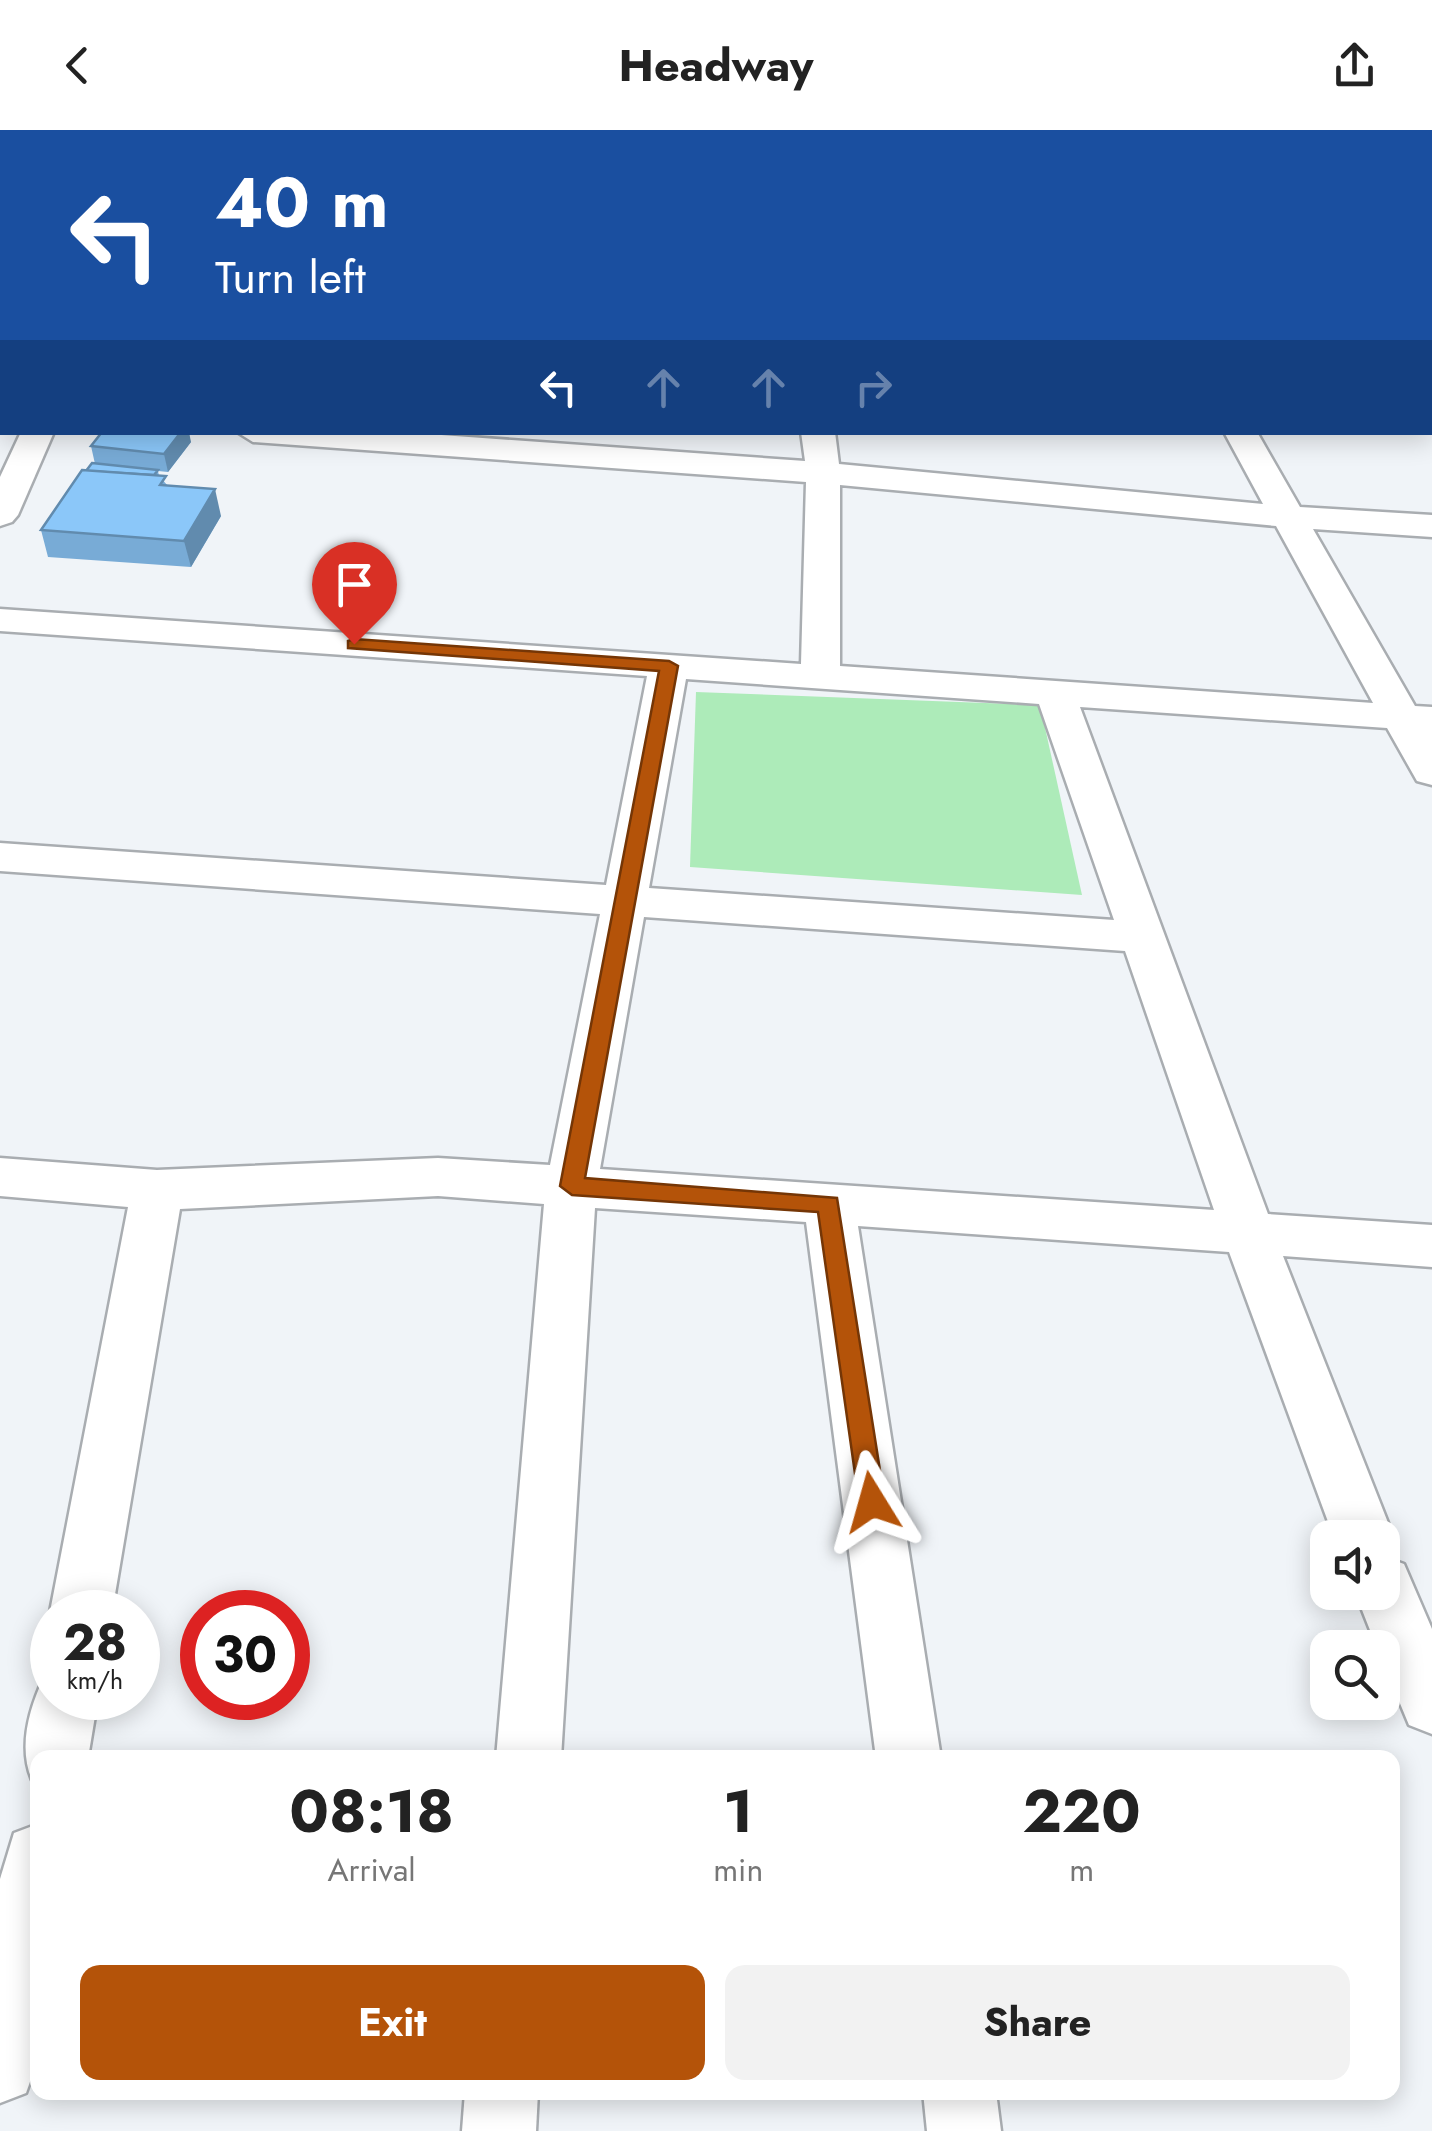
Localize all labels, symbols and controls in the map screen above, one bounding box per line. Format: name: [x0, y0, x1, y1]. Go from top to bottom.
text: Headway: [619, 33, 813, 98]
icon: back: [50, 38, 105, 93]
icon: share: [1327, 38, 1382, 93]
text: 40 m: [215, 152, 389, 253]
icon: left: [50, 170, 180, 300]
text: Turn left: [215, 245, 366, 310]
icon: left: [531, 360, 586, 415]
icon: ahead: [636, 360, 691, 415]
icon: ahead: [741, 360, 796, 415]
icon: right: [846, 360, 901, 415]
pin: [312, 542, 397, 645]
icon: arrive: [327, 557, 382, 612]
position arrow: [820, 1450, 924, 1554]
map controls: [1310, 1520, 1400, 1720]
button: sound: [1310, 1520, 1400, 1610]
speed limit sign: 30: [180, 1590, 310, 1720]
text: 28: [63, 1606, 127, 1679]
button: search: [1310, 1630, 1400, 1720]
text: km/h: [67, 1662, 123, 1698]
text: 08:18: [289, 1768, 454, 1855]
text: 1: [723, 1768, 753, 1855]
text: 220: [1022, 1768, 1141, 1855]
text: Arrival: [327, 1847, 416, 1893]
text: min: [713, 1847, 763, 1893]
text: m: [1069, 1847, 1094, 1893]
button: Exit: [80, 1965, 705, 2080]
button: Share: [725, 1965, 1350, 2080]

